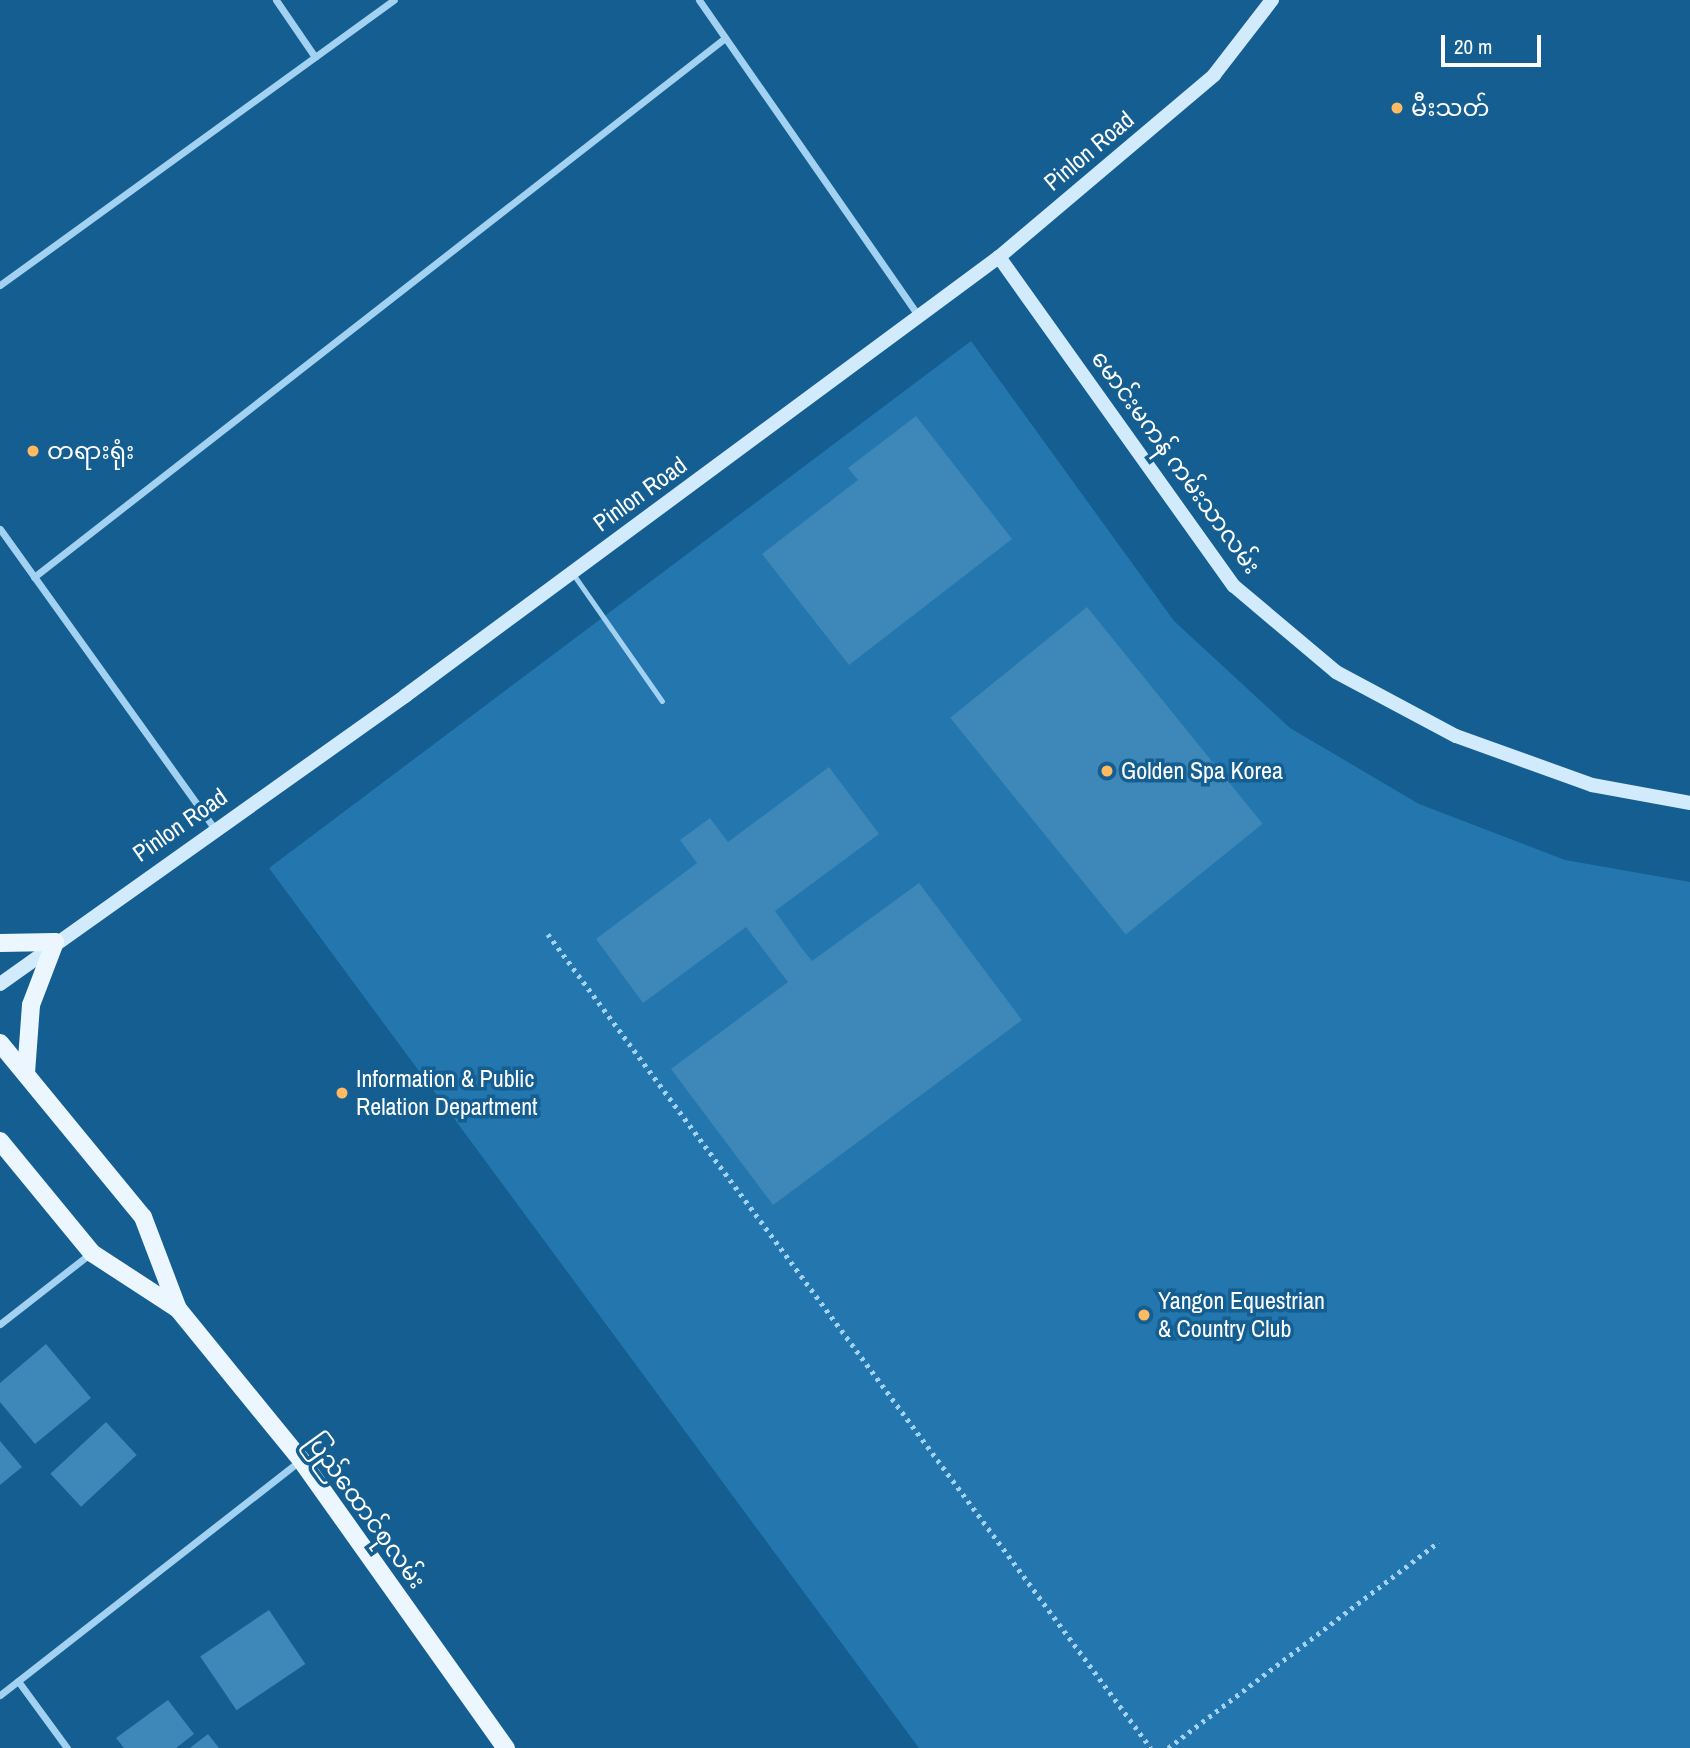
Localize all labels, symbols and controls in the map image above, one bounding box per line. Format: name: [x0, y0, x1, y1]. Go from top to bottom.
scale bar: [1445, 21, 1545, 65]
text: 20 m: [1454, 32, 1492, 61]
place label: မီးသတ်: [1411, 94, 1490, 122]
marker: မီးသတ်: [1389, 100, 1405, 116]
street label: Pinlon Road: [1038, 105, 1140, 197]
street label: မောင်းမကန် ကမ်းသာလမ်း: [1085, 345, 1267, 579]
place label: တရားရုံး: [47, 437, 134, 465]
marker: တရားရုံး: [25, 443, 41, 459]
street label: Pinlon Road: [588, 451, 692, 537]
place label: Golden Spa Korea: [1121, 757, 1283, 785]
marker: Golden Spa Korea: [1099, 763, 1115, 779]
street label: Pinlon Road: [127, 782, 233, 868]
place label: Information & Public Relation Department: [356, 1065, 538, 1121]
marker: Information & Public Relation Department: [334, 1085, 350, 1101]
place label: Yangon Equestrian & Country Club: [1158, 1287, 1325, 1343]
marker: Yangon Equestrian & Country Club: [1136, 1307, 1152, 1323]
street label: ပြည်ထောင်စုလမ်း: [300, 1428, 432, 1594]

